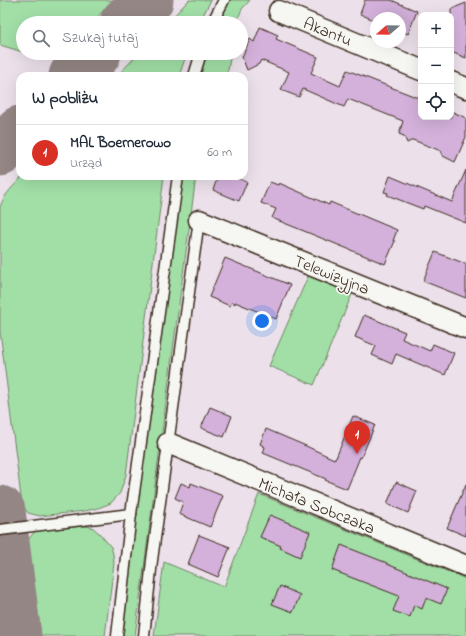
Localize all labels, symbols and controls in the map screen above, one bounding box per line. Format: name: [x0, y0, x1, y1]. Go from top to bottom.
street label: Akantu: [299, 11, 356, 54]
north arrow: [370, 12, 406, 48]
map controls: [418, 12, 454, 120]
button: +: [418, 12, 454, 48]
search box: [16, 16, 248, 60]
icon: search: [30, 27, 52, 49]
text: Szukaj tutaj: [62, 27, 138, 49]
button: −: [418, 48, 454, 84]
button: locate: [418, 84, 454, 120]
text: W pobliżu: [32, 86, 98, 111]
text: MAL Boernerowo: [70, 132, 171, 154]
text: 1: [43, 143, 47, 162]
text: 60 m: [207, 143, 232, 162]
text: Urząd: [70, 154, 102, 173]
street label: Telewizyjna: [289, 249, 373, 303]
your location: [252, 311, 272, 331]
pin: 1: [344, 421, 370, 454]
street label: Michała Sobczaka: [254, 472, 379, 541]

